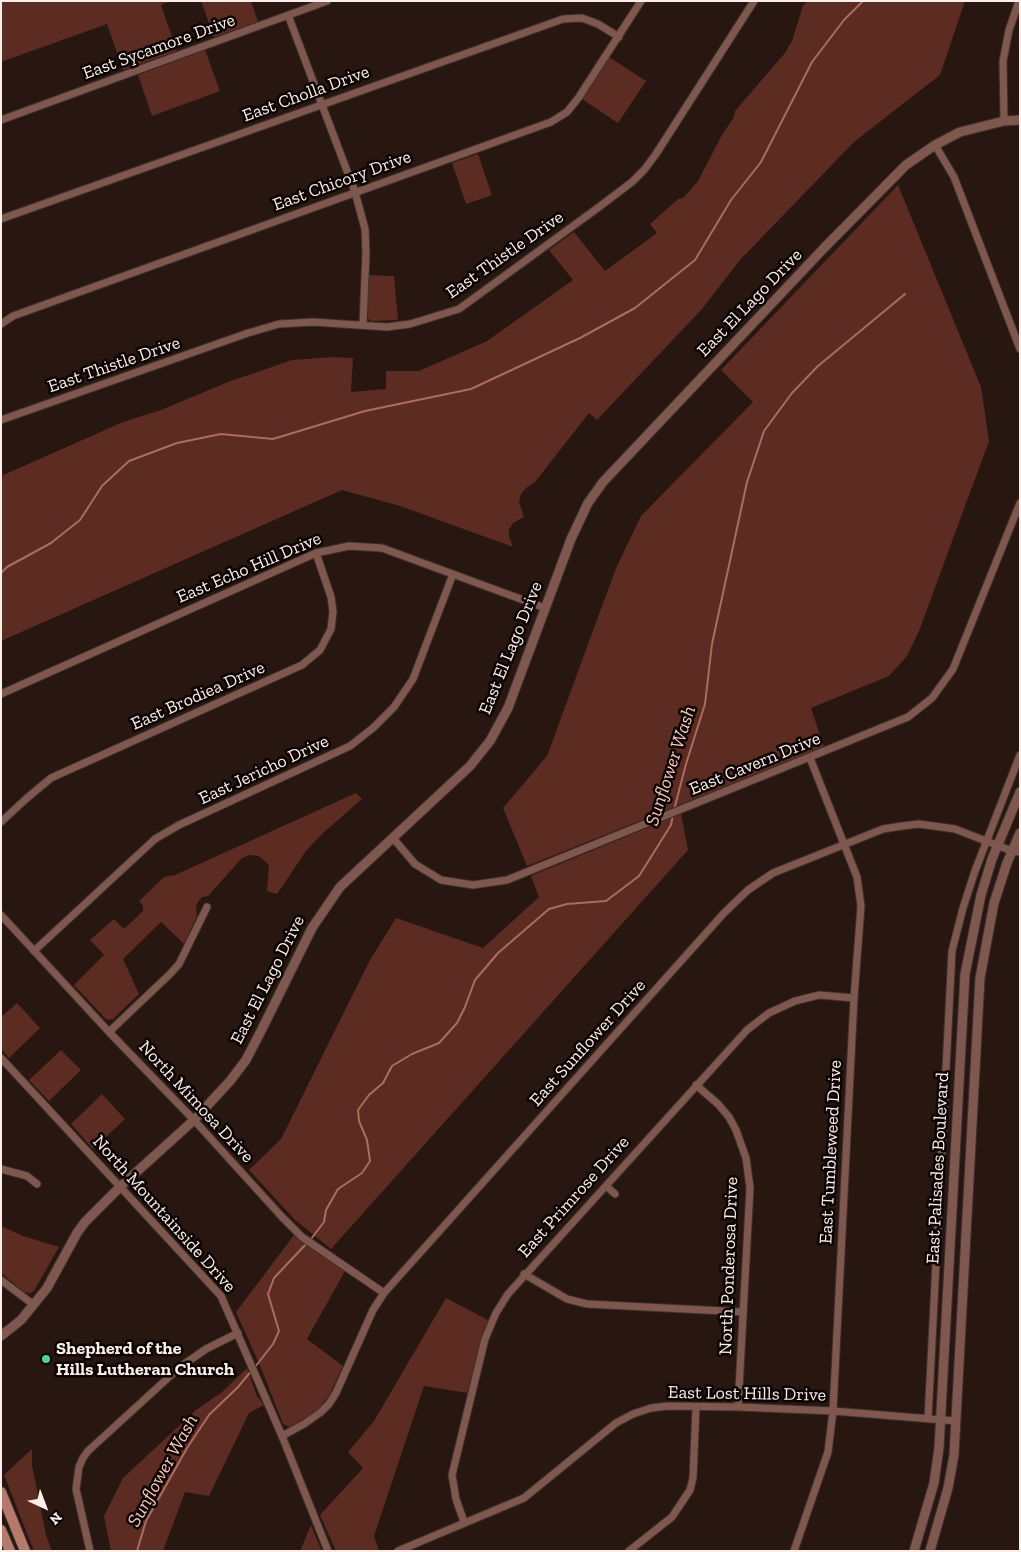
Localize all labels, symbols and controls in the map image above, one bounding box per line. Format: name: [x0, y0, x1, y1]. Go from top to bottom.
street label: East Sycamore Drive: [80, 9, 238, 85]
street label: East Cholla Drive: [240, 61, 372, 127]
street label: East Chicory Drive: [270, 146, 414, 216]
street label: East Thistle Drive: [442, 206, 568, 304]
street label: East El Lago Drive: [693, 245, 807, 361]
street label: East Thistle Drive: [45, 332, 183, 398]
street label: East Echo Hill Drive: [173, 528, 325, 608]
street label: East El Lago Drive: [474, 578, 548, 718]
street label: East Brodiea Drive: [128, 657, 268, 735]
water label: Sunflower Wash: [641, 703, 701, 829]
street label: East Cavern Drive: [686, 728, 824, 800]
street label: East Jericho Drive: [196, 730, 332, 810]
street label: East El Lago Drive: [226, 912, 310, 1048]
street label: East Sunflower Drive: [525, 975, 651, 1111]
street label: North Mimosa Drive: [134, 1036, 258, 1168]
street label: East Tumbleweed Drive: [815, 1059, 847, 1245]
street label: East Palisades Boulevard: [922, 1072, 954, 1264]
street label: North Mountainside Drive: [88, 1131, 240, 1297]
street label: East Primrose Drive: [514, 1132, 634, 1262]
street label: North Ponderosa Drive: [715, 1177, 743, 1355]
place label: Shepherd of the Hills Lutheran Church: [56, 1338, 234, 1380]
marker: Shepherd of the Hills Lutheran Church: [40, 1353, 52, 1365]
street label: East Lost Hills Drive: [668, 1382, 826, 1406]
water label: Sunflower Wash: [123, 1411, 203, 1531]
north arrow: [20, 1482, 70, 1532]
text: N: [46, 1508, 65, 1528]

